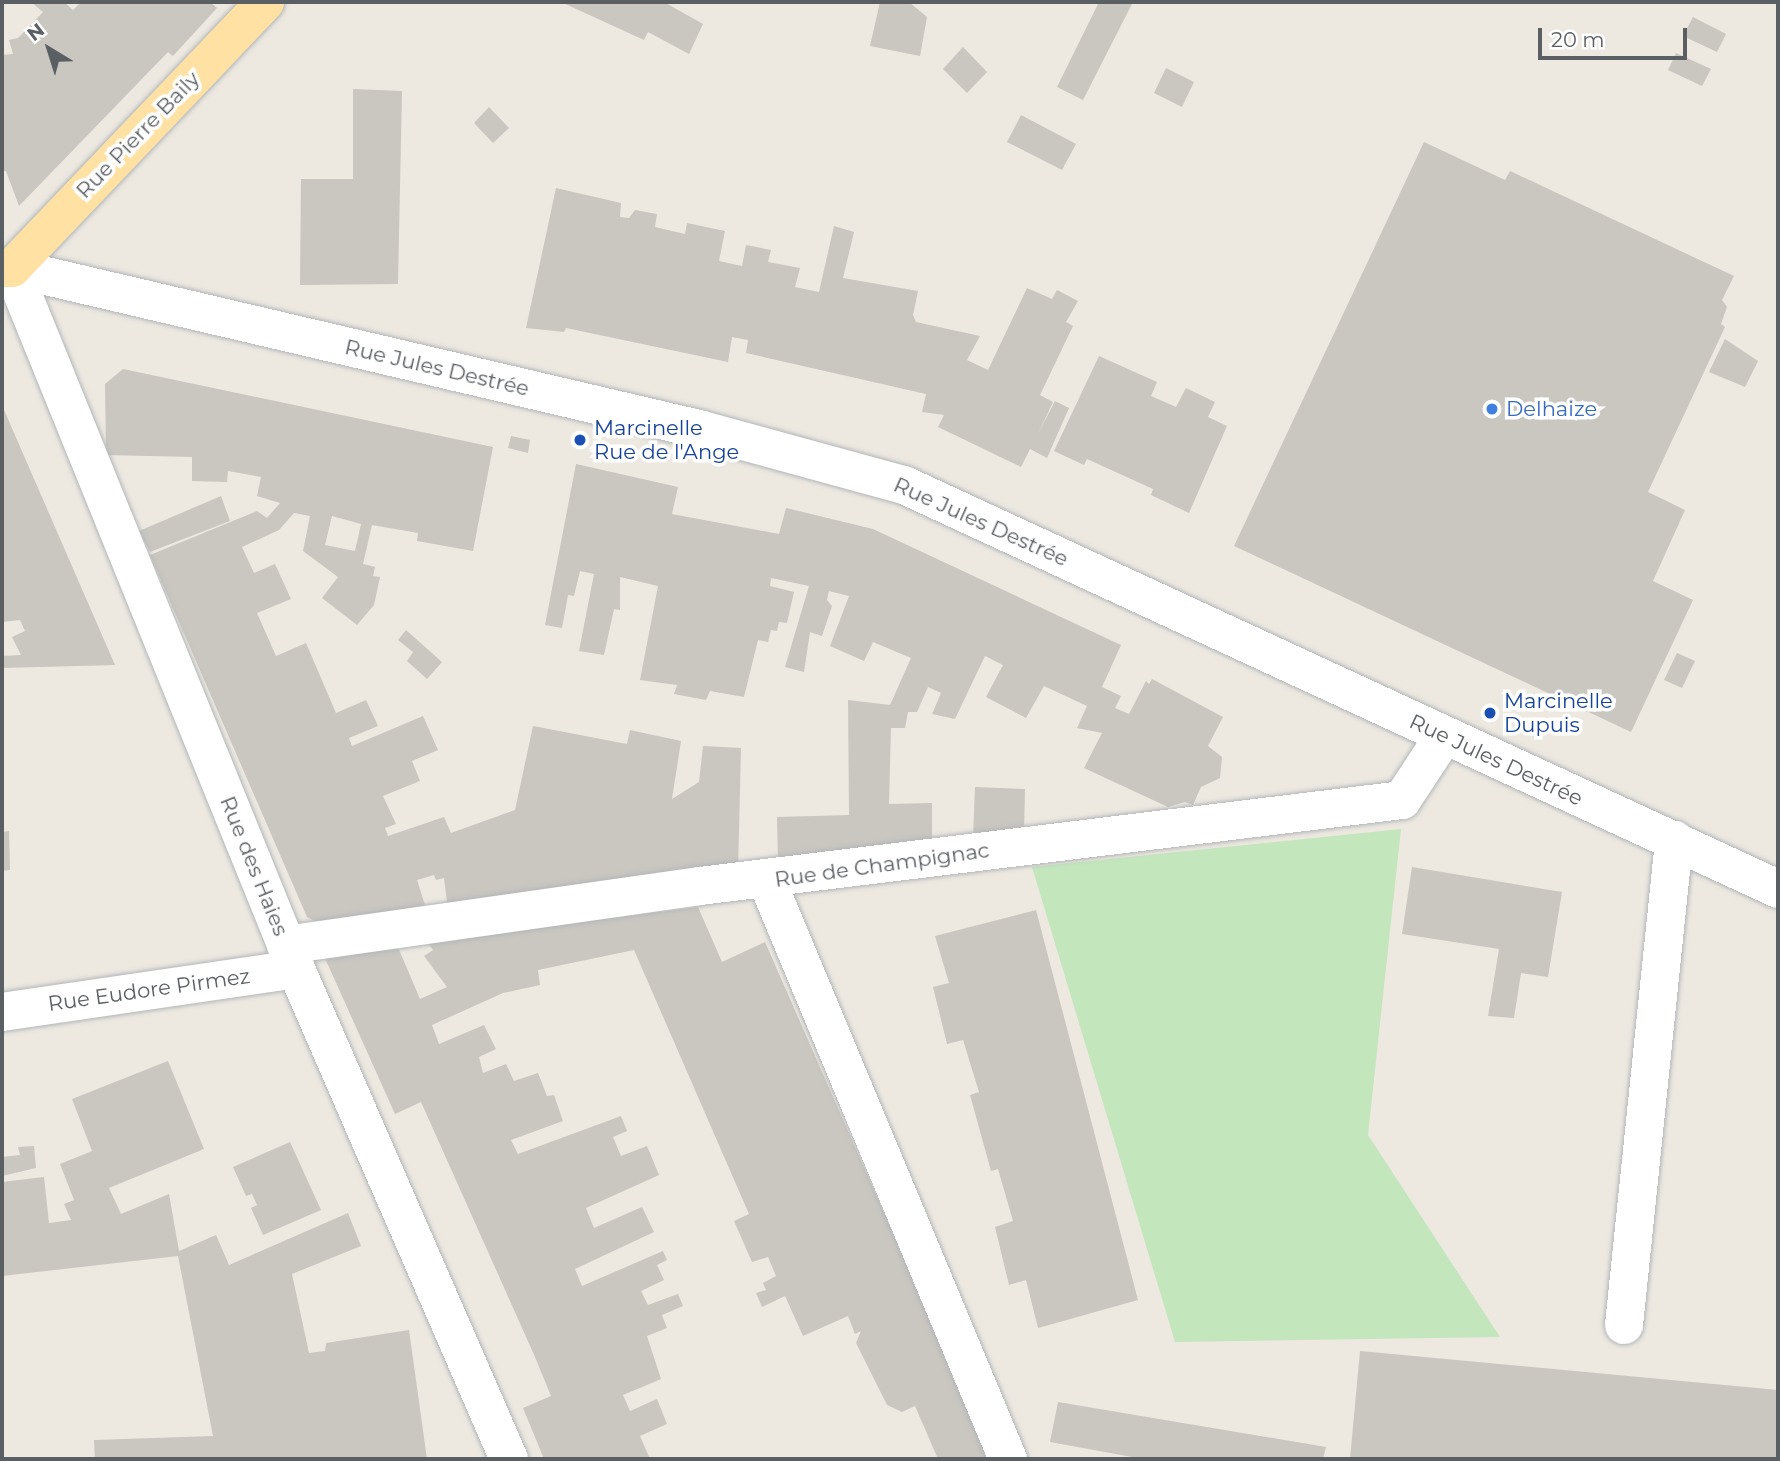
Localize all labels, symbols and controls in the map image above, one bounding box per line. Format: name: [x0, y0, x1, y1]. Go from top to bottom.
north arrow: [14, 14, 84, 84]
scale bar: [1542, 14, 1691, 58]
text: N: [23, 18, 49, 46]
text: 20 m: [1551, 27, 1605, 52]
street label: Rue Pierre Baily: [71, 66, 205, 204]
street label: Rue Jules Destrée: [342, 335, 532, 401]
place label: Delhaize: [1506, 396, 1597, 422]
marker: Delhaize: [1484, 401, 1500, 417]
place label: Marcinelle Rue de l'Ange: [594, 415, 739, 465]
marker: Marcinelle Rue de l'Ange: [572, 432, 588, 448]
street label: Rue Jules Destrée: [890, 472, 1072, 572]
place label: Marcinelle Dupuis: [1504, 688, 1613, 738]
marker: Marcinelle Dupuis: [1482, 705, 1498, 721]
street label: Rue Jules Destrée: [1405, 709, 1587, 811]
street label: Rue des Haies: [215, 793, 293, 939]
street label: Rue de Champignac: [773, 837, 991, 893]
street label: Rue Eudore Pirmez: [46, 963, 252, 1017]

